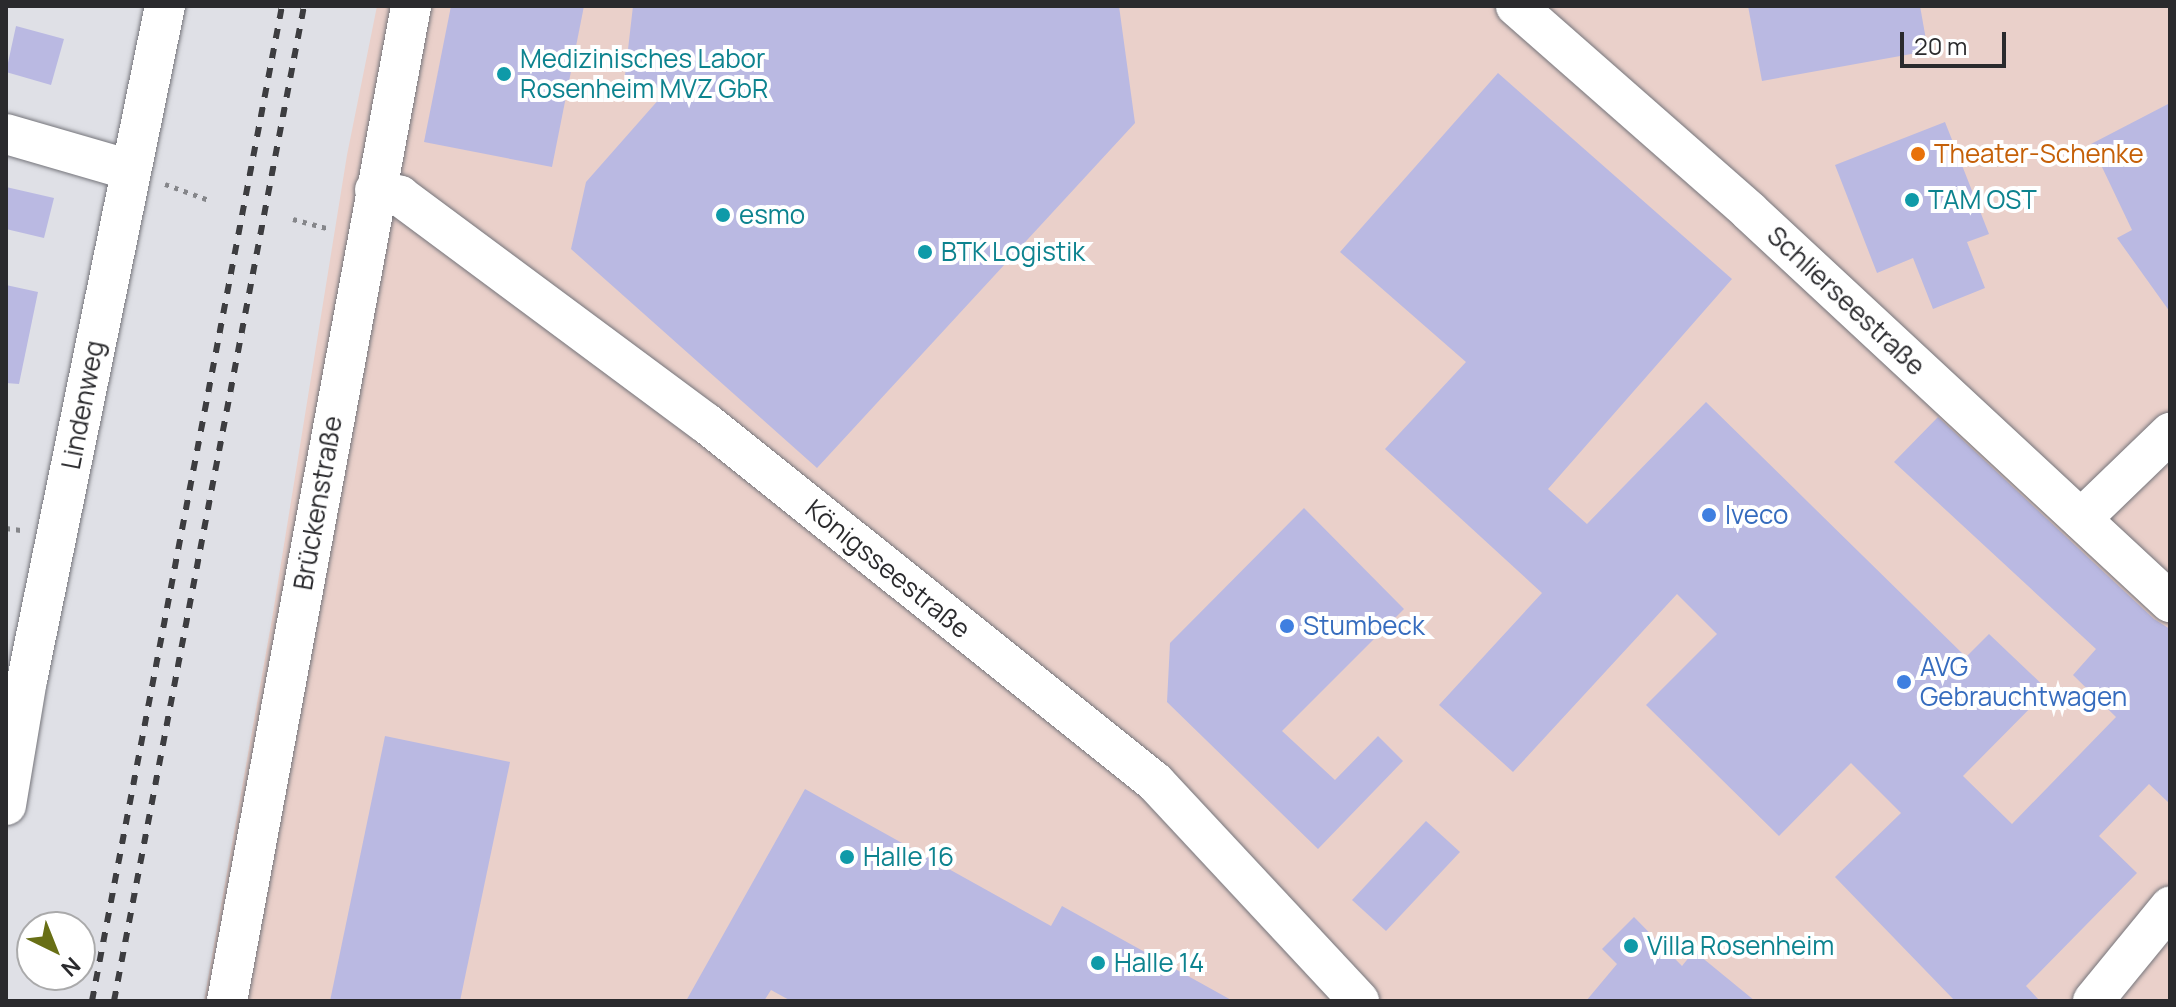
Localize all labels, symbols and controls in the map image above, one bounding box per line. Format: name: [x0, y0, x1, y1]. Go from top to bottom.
scale bar: [1904, 16, 2010, 66]
text: 20 m: [1914, 29, 1967, 62]
place label: Medizinisches Labor Rosenheim MVZ GbR: [520, 43, 768, 104]
marker: Medizinisches Labor Rosenheim MVZ GbR: [495, 65, 513, 83]
place label: Theater-Schenke: [1934, 138, 2144, 170]
marker: Theater-Schenke: [1909, 145, 1927, 163]
place label: TAM OST: [1928, 184, 2037, 216]
marker: TAM OST: [1903, 191, 1921, 209]
place label: esmo: [739, 199, 805, 231]
marker: esmo: [714, 206, 732, 224]
street label: Schlierseestraße: [1761, 220, 1931, 382]
place label: BTK Logistik: [941, 236, 1086, 268]
marker: BTK Logistik: [916, 243, 934, 261]
street label: Lindenweg: [55, 338, 111, 472]
street label: Brückenstraße: [287, 414, 349, 592]
street label: Königsseestraße: [800, 493, 976, 645]
place label: Iveco: [1725, 499, 1788, 531]
marker: Iveco: [1700, 506, 1718, 524]
place label: Stumbeck: [1303, 610, 1425, 642]
marker: Stumbeck: [1278, 617, 1296, 635]
place label: AVG Gebrauchtwagen: [1920, 651, 2127, 712]
marker: AVG Gebrauchtwagen: [1895, 673, 1913, 691]
place label: Halle 16: [863, 841, 954, 873]
marker: Halle 16: [838, 848, 856, 866]
north arrow: [16, 911, 96, 991]
place label: Villa Rosenheim: [1647, 930, 1834, 962]
marker: Villa Rosenheim: [1622, 937, 1640, 955]
place label: Halle 14: [1114, 947, 1204, 979]
text: N: [55, 951, 87, 983]
marker: Halle 14: [1089, 954, 1107, 972]

